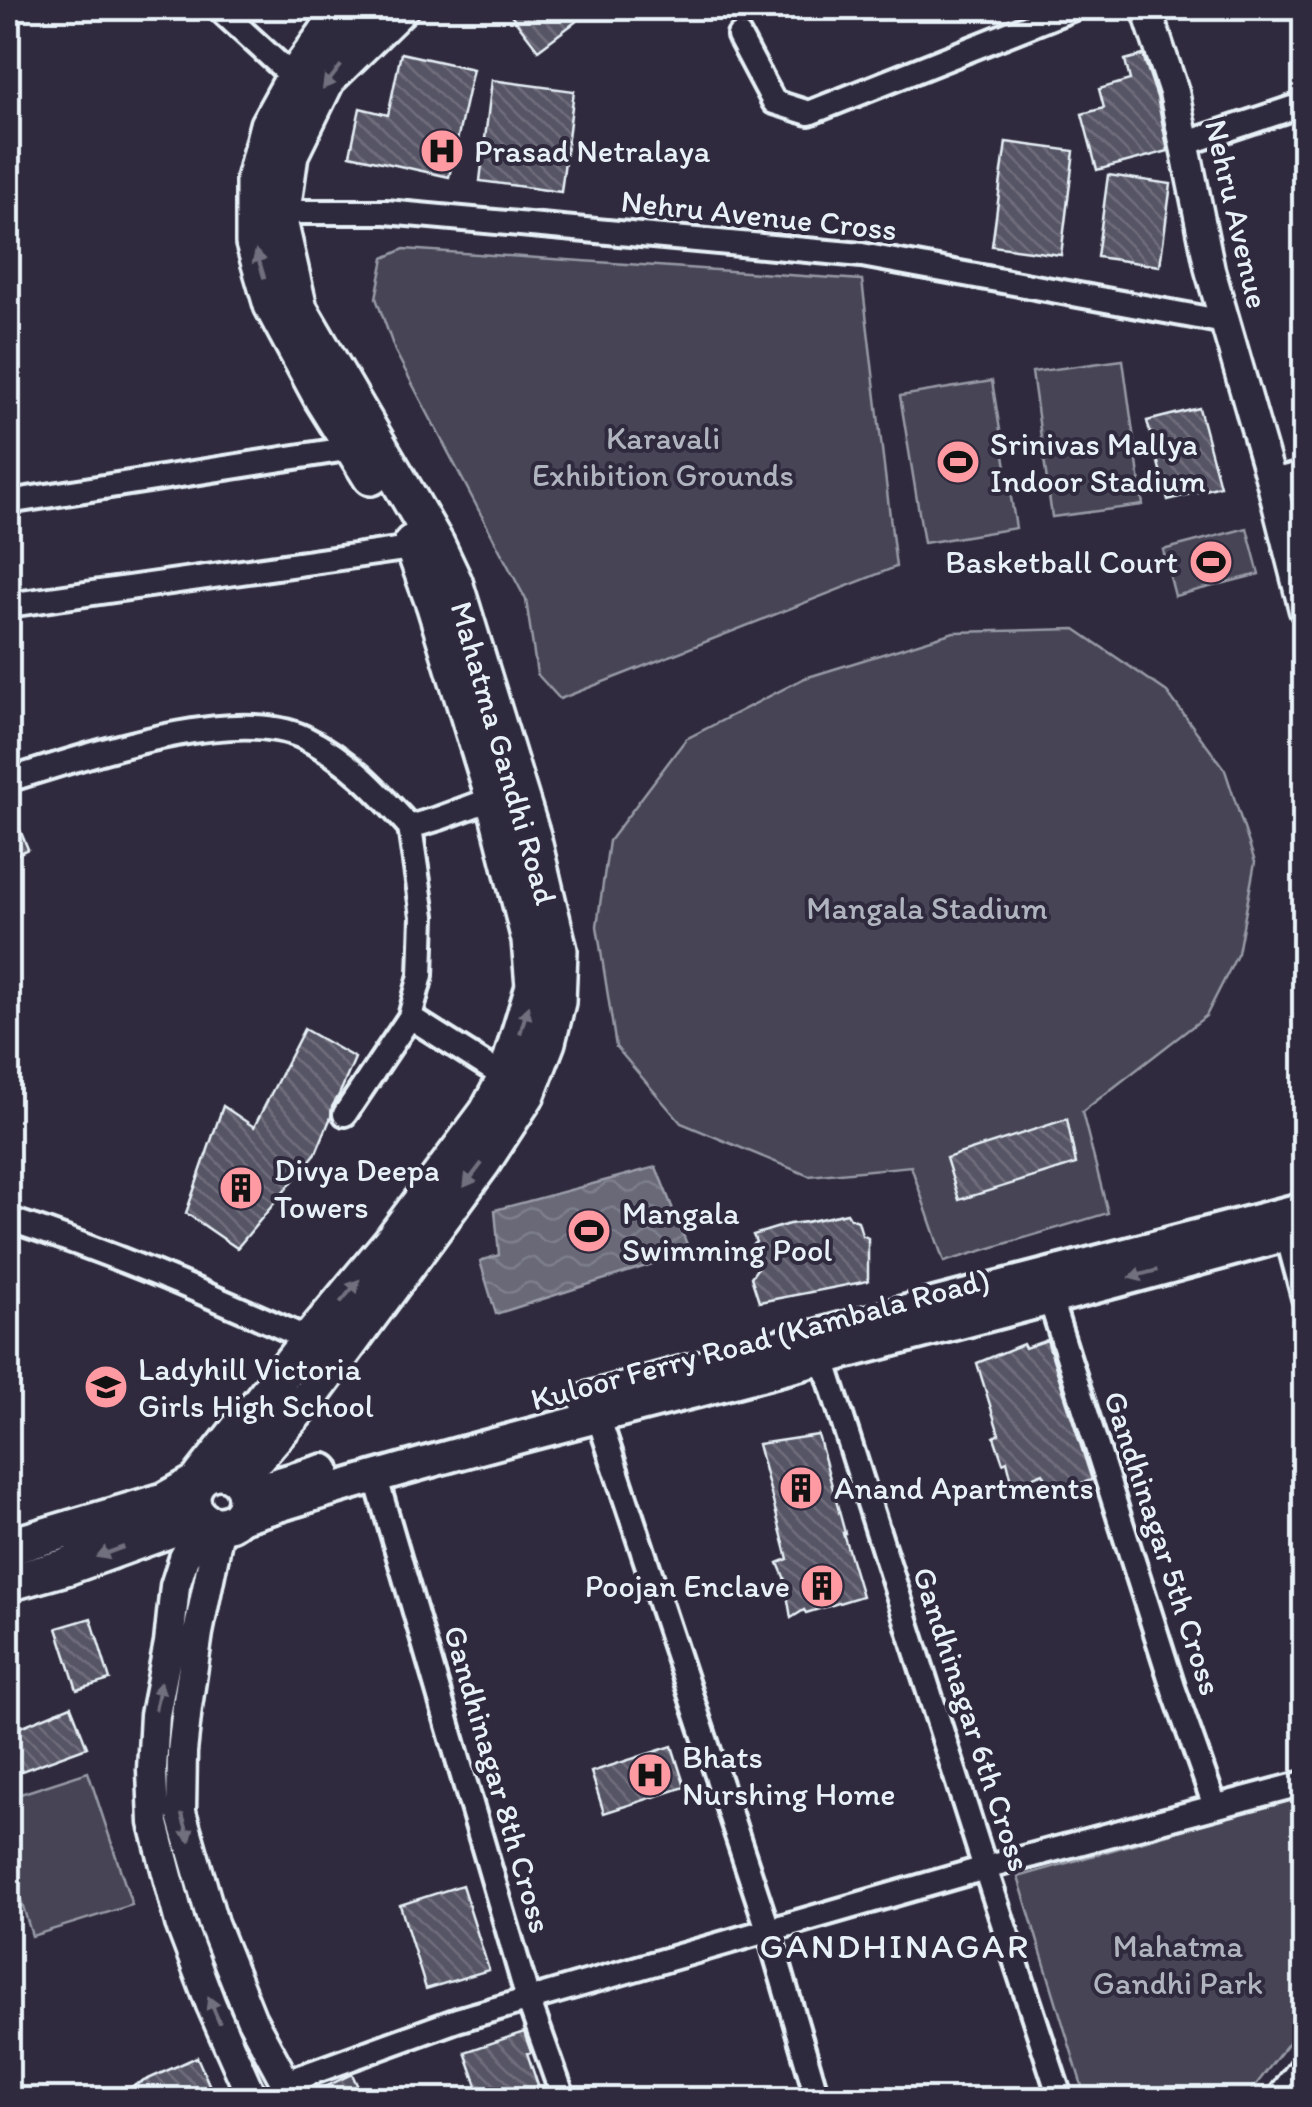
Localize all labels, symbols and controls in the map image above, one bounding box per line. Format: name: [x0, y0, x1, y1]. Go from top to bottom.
one-way arrow: [321, 63, 342, 89]
street label: Nehru Avenue: [1197, 116, 1277, 312]
hospital icon: Prasad Netralaya: [419, 128, 465, 174]
place label: Prasad Netralaya: [474, 132, 711, 170]
street label: Nehru Avenue Cross: [619, 182, 899, 248]
one-way arrow: [252, 248, 267, 279]
park label: Karavali Exhibition Grounds: [532, 419, 794, 494]
place label: Srinivas Mallya Indoor Stadium: [990, 425, 1206, 500]
sports icon: Srinivas Mallya Indoor Stadium: [935, 439, 981, 485]
sports icon: Basketball Court: [1188, 539, 1234, 585]
place label: Basketball Court: [945, 543, 1178, 581]
street label: Mahatma Gandhi Road: [442, 597, 566, 909]
park label: Mangala Stadium: [806, 889, 1048, 927]
one-way arrow: [517, 1004, 532, 1035]
place label: Divya Deepa Towers: [274, 1151, 440, 1226]
one-way arrow: [463, 1162, 483, 1188]
building icon: Divya Deepa Towers: [218, 1165, 264, 1211]
place label: Mangala Swimming Pool: [622, 1194, 832, 1269]
sports icon: Mangala Swimming Pool: [566, 1208, 612, 1254]
street label: Kuloor Ferry Road (Kambala Road): [527, 1259, 993, 1419]
one-way arrow: [1127, 1267, 1158, 1283]
one-way arrow: [339, 1278, 361, 1303]
place label: Ladyhill Victoria Girls High School: [138, 1350, 374, 1425]
school or university icon: Ladyhill Victoria Girls High School: [83, 1364, 129, 1410]
street label: Gandhinagar 5th Cross: [1096, 1386, 1230, 1700]
building icon: Anand Apartments: [778, 1465, 824, 1511]
place label: Anand Apartments: [834, 1469, 1094, 1507]
one-way arrow: [94, 1545, 124, 1560]
street label: Gandhinagar 6th Cross: [905, 1562, 1039, 1876]
building icon: Poojan Enclave: [799, 1563, 845, 1609]
place label: Poojan Enclave: [585, 1567, 790, 1605]
street label: Gandhinagar 8th Cross: [436, 1621, 560, 1937]
one-way arrow: [151, 1680, 167, 1711]
place label: Bhats Nurshing Home: [682, 1738, 896, 1813]
hospital icon: Bhats Nurshing Home: [627, 1752, 673, 1798]
one-way arrow: [179, 1814, 194, 1844]
district label: GANDHINAGAR: [759, 1925, 1031, 1967]
park label: Mahatma Gandhi Park: [1093, 1927, 1263, 2002]
one-way arrow: [205, 1995, 221, 2025]

